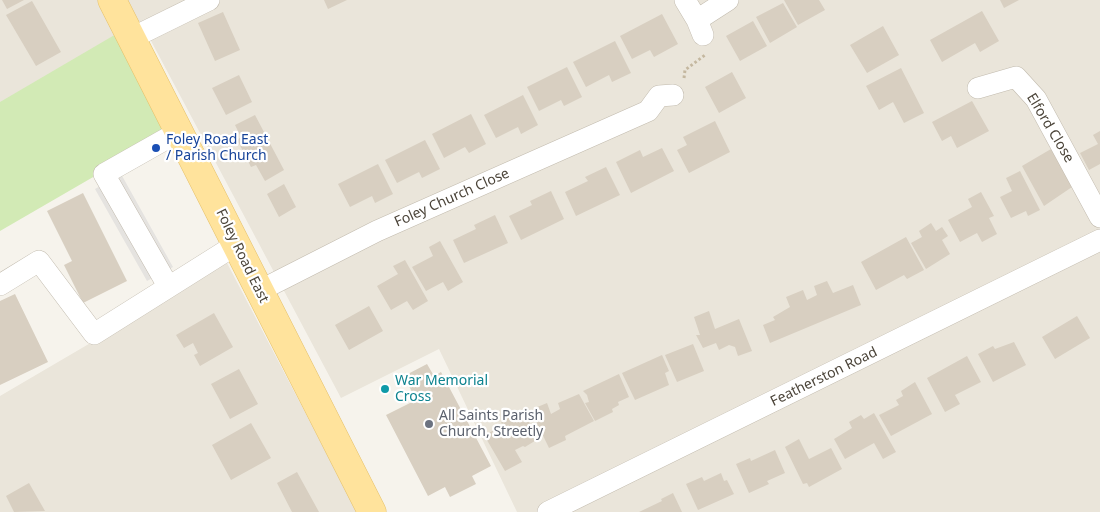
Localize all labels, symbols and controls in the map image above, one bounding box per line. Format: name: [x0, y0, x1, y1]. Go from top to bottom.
street label: Elford Close: [1023, 90, 1077, 166]
place label: Foley Road East / Parish Church: [166, 132, 268, 164]
marker: Foley Road East / Parish Church: [150, 142, 162, 154]
street label: Foley Church Close: [392, 165, 512, 231]
street label: Foley Road East: [212, 206, 272, 306]
street label: Featherston Road: [768, 344, 880, 410]
place label: War Memorial Cross: [395, 373, 488, 406]
marker: War Memorial Cross: [379, 383, 391, 395]
place label: All Saints Parish Church, Streetly: [439, 408, 543, 441]
marker: All Saints Parish Church, Streetly: [423, 418, 435, 430]

